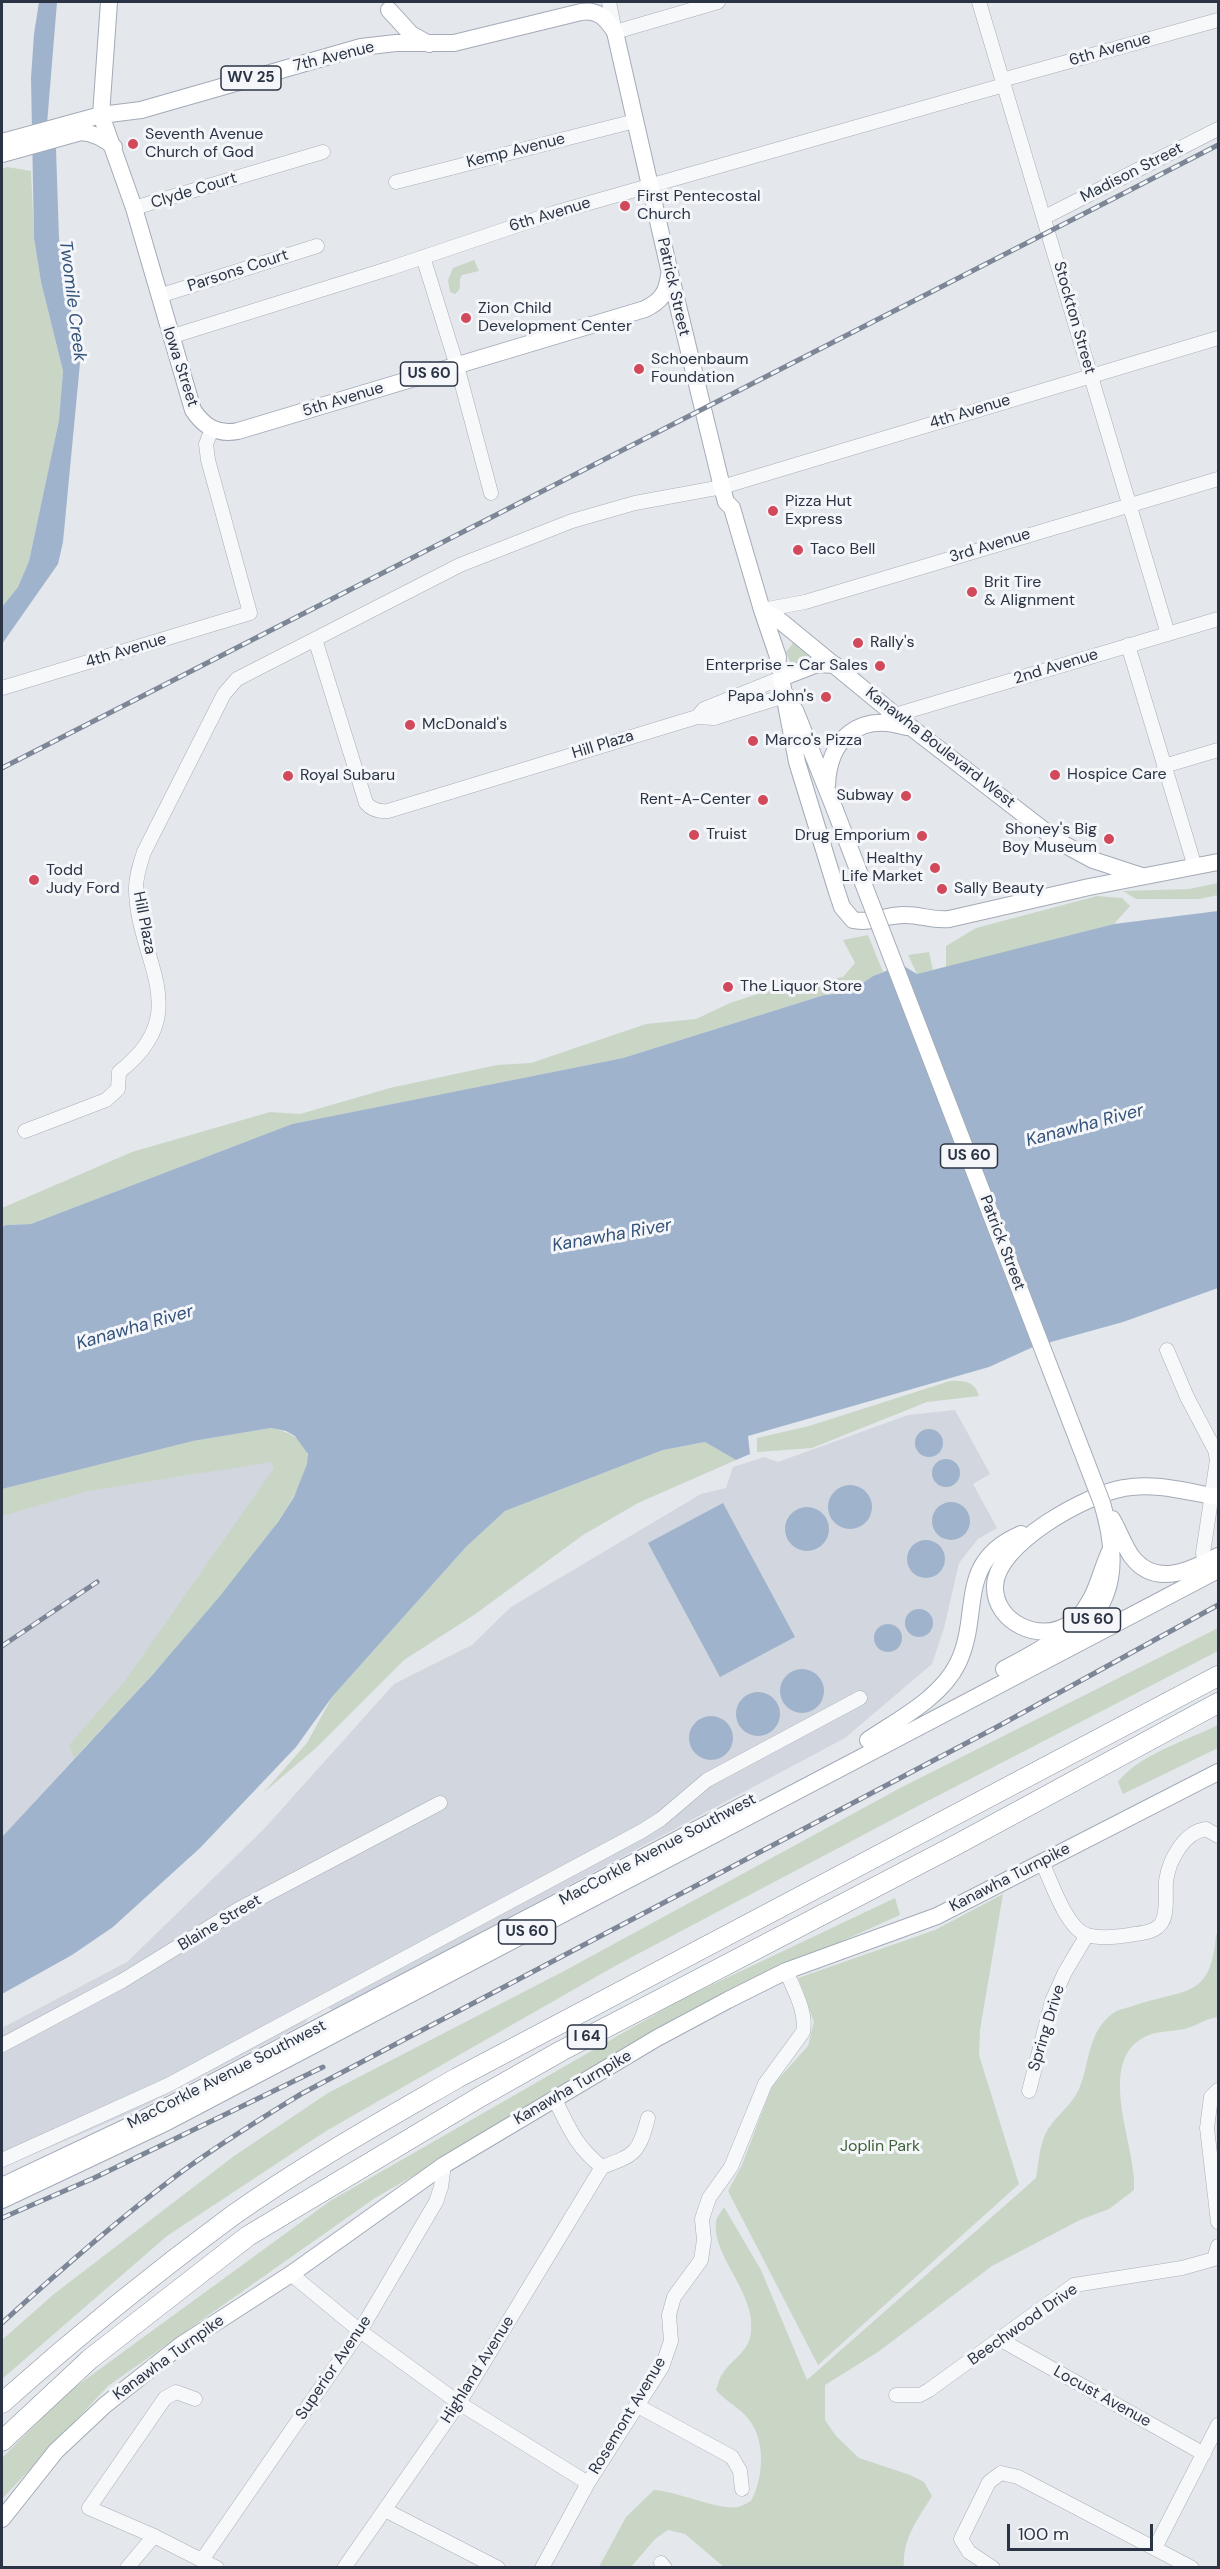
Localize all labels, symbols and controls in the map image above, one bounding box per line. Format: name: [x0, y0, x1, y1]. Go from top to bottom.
street label: 6th Avenue: [1067, 29, 1153, 71]
street label: 7th Avenue: [292, 38, 376, 76]
road number: WV 25: [221, 66, 281, 90]
place label: Seventh Avenue Church of God: [145, 125, 263, 163]
street label: Kemp Avenue: [465, 129, 567, 173]
marker: Seventh Avenue Church of God: [126, 137, 140, 151]
street label: Madison Street: [1078, 139, 1186, 207]
street label: Clyde Court: [149, 169, 239, 213]
place label: First Pentecostal Church: [637, 187, 761, 225]
street label: 6th Avenue: [507, 194, 593, 236]
marker: First Pentecostal Church: [618, 199, 632, 213]
street label: Patrick Street: [652, 236, 694, 338]
water label: Twomile Creek: [54, 239, 90, 363]
street label: Parsons Court: [185, 246, 291, 296]
street label: Stockton Street: [1049, 259, 1099, 377]
place label: Zion Child Development Center: [478, 299, 632, 337]
marker: Zion Child Development Center: [459, 311, 473, 325]
street label: Iowa Street: [158, 324, 202, 410]
place label: Schoenbaum Foundation: [651, 350, 749, 388]
road number: US 60: [400, 362, 458, 386]
marker: Schoenbaum Foundation: [632, 362, 646, 376]
street label: 5th Avenue: [300, 379, 386, 421]
street label: 4th Avenue: [927, 391, 1013, 433]
place label: Pizza Hut Express: [785, 492, 852, 530]
marker: Pizza Hut Express: [766, 504, 780, 518]
street label: 3rd Avenue: [947, 525, 1033, 567]
place label: Taco Bell: [810, 540, 875, 560]
marker: Taco Bell: [791, 543, 805, 557]
place label: Brit Tire & Alignment: [984, 573, 1075, 611]
marker: Brit Tire & Alignment: [965, 585, 979, 599]
street label: 4th Avenue: [83, 630, 169, 672]
place label: Rally's: [870, 633, 915, 653]
marker: Rally's: [851, 636, 865, 650]
street label: 2nd Avenue: [1012, 645, 1100, 689]
place label: Enterprise - Car Sales: [706, 656, 868, 676]
marker: Enterprise - Car Sales: [873, 659, 887, 673]
street label: Kanawha Boulevard West: [861, 684, 1019, 812]
place label: Papa John's: [728, 687, 814, 707]
marker: Papa John's: [819, 690, 833, 704]
place label: McDonald's: [422, 715, 507, 735]
marker: McDonald's: [403, 718, 417, 732]
street label: Hill Plaza: [570, 727, 636, 763]
place label: Marco's Pizza: [765, 731, 862, 751]
marker: Marco's Pizza: [746, 734, 760, 748]
place label: Hospice Care: [1067, 765, 1167, 785]
place label: Royal Subaru: [300, 766, 395, 786]
marker: Hospice Care: [1048, 768, 1062, 782]
marker: Royal Subaru: [281, 769, 295, 783]
place label: Subway: [837, 786, 894, 806]
marker: Subway: [899, 789, 913, 803]
place label: Rent-A-Center: [640, 790, 751, 810]
marker: Rent-A-Center: [756, 793, 770, 807]
place label: Shoney's Big Boy Museum: [1002, 820, 1097, 858]
place label: Truist: [706, 825, 747, 845]
place label: Drug Emporium: [795, 826, 910, 846]
marker: Truist: [687, 828, 701, 842]
marker: Drug Emporium: [915, 829, 929, 843]
marker: Shoney's Big Boy Museum: [1102, 832, 1116, 846]
place label: Healthy Life Market: [842, 849, 923, 887]
place label: Todd Judy Ford: [46, 861, 120, 899]
marker: Healthy Life Market: [928, 861, 942, 875]
marker: Todd Judy Ford: [27, 873, 41, 887]
place label: Sally Beauty: [954, 879, 1044, 899]
marker: Sally Beauty: [935, 882, 949, 896]
street label: Hill Plaza: [128, 890, 160, 956]
place label: The Liquor Store: [740, 977, 862, 997]
marker: The Liquor Store: [721, 980, 735, 994]
water label: Kanawha River: [1024, 1100, 1146, 1152]
road number: US 60: [940, 1144, 998, 1168]
street label: Patrick Street: [975, 1193, 1029, 1293]
water label: Kanawha River: [551, 1215, 673, 1257]
water label: Kanawha River: [74, 1301, 196, 1355]
road number: US 60: [1064, 1608, 1120, 1632]
street label: MacCorkle Avenue Southwest: [556, 1790, 760, 1910]
street label: Kanawha Turnpike: [947, 1839, 1073, 1917]
street label: Blaine Street: [175, 1891, 265, 1955]
road number: US 60: [498, 1920, 556, 1944]
street label: Spring Drive: [1025, 1982, 1069, 2074]
street label: MacCorkle Avenue Southwest: [125, 2016, 329, 2134]
road number: I 64: [568, 2025, 606, 2049]
street label: Kanawha Turnpike: [511, 2047, 635, 2129]
park label: Joplin Park: [840, 2137, 920, 2157]
street label: Beechwood Drive: [965, 2280, 1081, 2370]
street label: Kanawha Turnpike: [110, 2311, 228, 2405]
street label: Superior Avenue: [292, 2312, 376, 2424]
street label: Highland Avenue: [437, 2313, 519, 2427]
street label: Rosemont Avenue: [585, 2354, 671, 2478]
street label: Locust Avenue: [1050, 2362, 1154, 2432]
scale bar: [1010, 2512, 1156, 2550]
text: 100 m: [1018, 2522, 1069, 2546]

